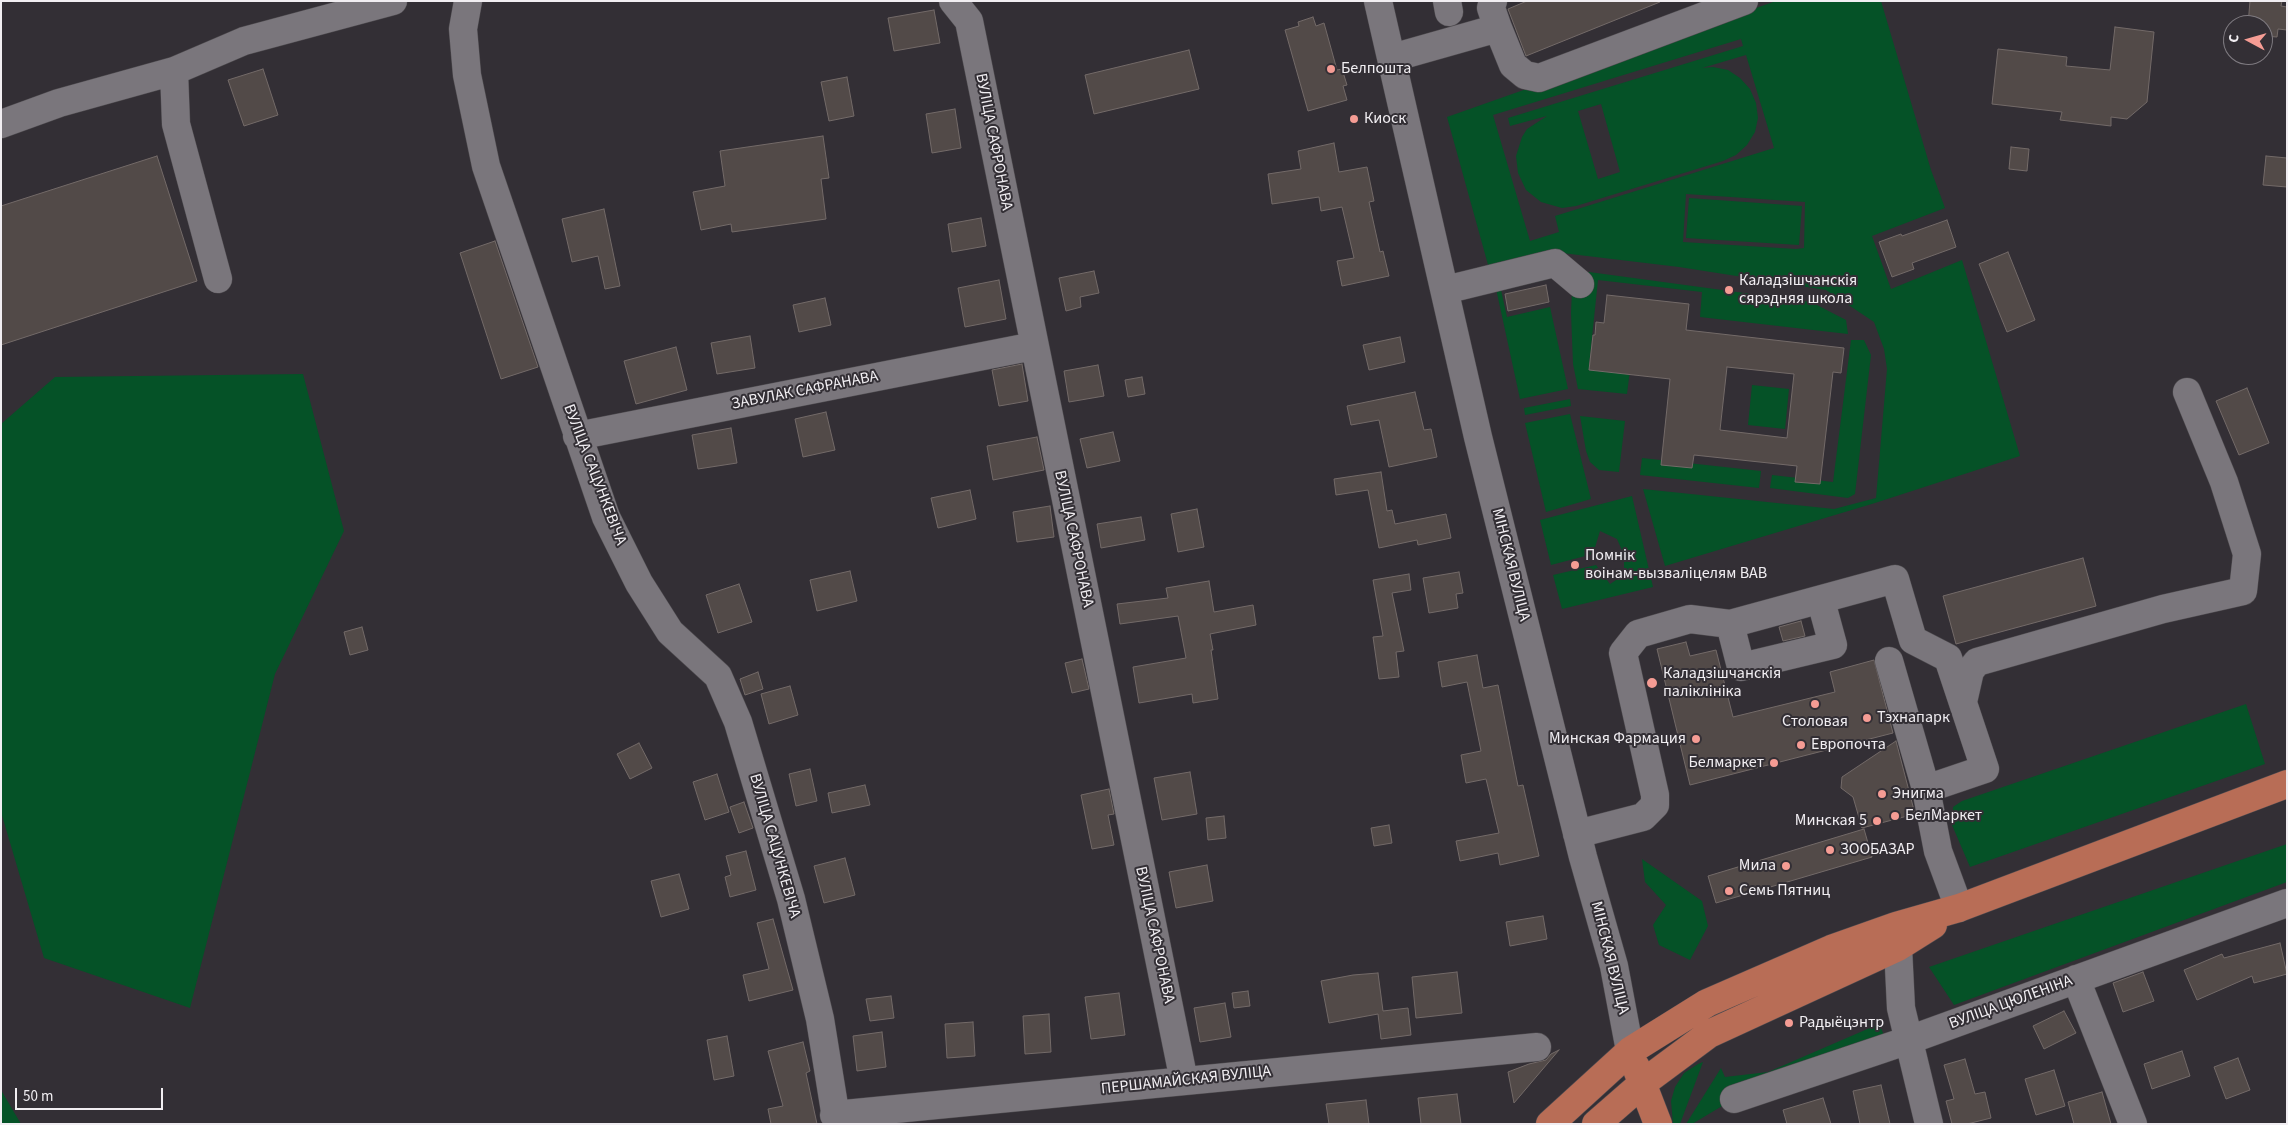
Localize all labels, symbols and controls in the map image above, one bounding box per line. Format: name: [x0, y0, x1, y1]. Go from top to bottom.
north arrow: [2223, 15, 2273, 65]
text: С: [2224, 33, 2244, 44]
place label: Белпошта: [1341, 59, 1411, 79]
marker: Белпошта: [1325, 63, 1337, 75]
street label: ВУЛІЦА САФРОНАВА: [970, 72, 1016, 212]
place label: Киоск: [1364, 109, 1406, 129]
marker: Киоск: [1348, 113, 1360, 125]
place label: Каладзішчанскія сярэдняя школа: [1739, 271, 1857, 309]
marker: Каладзішчанскія сярэдняя школа: [1723, 284, 1735, 296]
street label: ЗАВУЛАК САФРАНАВА: [730, 367, 880, 415]
street label: ВУЛІЦА САЦУНКЕВІЧА: [558, 402, 630, 548]
street label: ВУЛІЦА САФРОНАВА: [1049, 469, 1097, 609]
street label: МІНСКАЯ ВУЛІЦА: [1487, 507, 1533, 623]
place label: Помнік воінам-вызваліцелям ВАВ: [1585, 546, 1767, 584]
marker: Помнік воінам-вызваліцелям ВАВ: [1569, 559, 1581, 571]
place label: Каладзішчанскія паліклініка: [1663, 664, 1781, 702]
marker: Каладзішчанскія паліклініка: [1645, 676, 1659, 690]
marker: Столовая: [1809, 698, 1821, 710]
place label: Тэхнапарк: [1877, 708, 1950, 728]
place label: Столовая: [1782, 712, 1848, 732]
marker: Тэхнапарк: [1861, 712, 1873, 724]
place label: Минская Фармация: [1549, 729, 1686, 749]
marker: Минская Фармация: [1690, 733, 1702, 745]
place label: Европочта: [1811, 735, 1886, 755]
marker: Европочта: [1795, 739, 1807, 751]
place label: Белмаркет: [1688, 753, 1764, 773]
marker: Белмаркет: [1768, 757, 1780, 769]
street label: ВУЛІЦА САЦУНКЕВІЧА: [744, 772, 804, 920]
place label: Энигма: [1892, 784, 1944, 804]
marker: Энигма: [1876, 788, 1888, 800]
place label: БелМаркет: [1905, 806, 1982, 826]
marker: БелМаркет: [1889, 810, 1901, 822]
place label: Минская 5: [1795, 811, 1867, 831]
marker: Минская 5: [1871, 815, 1883, 827]
place label: ЗООБАЗАР: [1840, 840, 1915, 860]
marker: ЗООБАЗАР: [1824, 844, 1836, 856]
place label: Мила: [1739, 856, 1776, 876]
marker: Мила: [1780, 860, 1792, 872]
street label: ВУЛІЦА САФРОНАВА: [1130, 865, 1178, 1005]
place label: Семь Пятниц: [1739, 881, 1830, 901]
marker: Семь Пятниц: [1723, 885, 1735, 897]
street label: МІНСКАЯ ВУЛІЦА: [1586, 900, 1632, 1016]
street label: ВУЛІЦА ЦЮЛЕНІНА: [1947, 972, 2075, 1034]
place label: Радыёцэнтр: [1799, 1013, 1884, 1033]
marker: Радыёцэнтр: [1783, 1017, 1795, 1029]
street label: ПЕРШАМАЙСКАЯ ВУЛІЦА: [1100, 1063, 1272, 1099]
scale bar: [18, 1078, 165, 1110]
text: 50 m: [23, 1086, 53, 1107]

